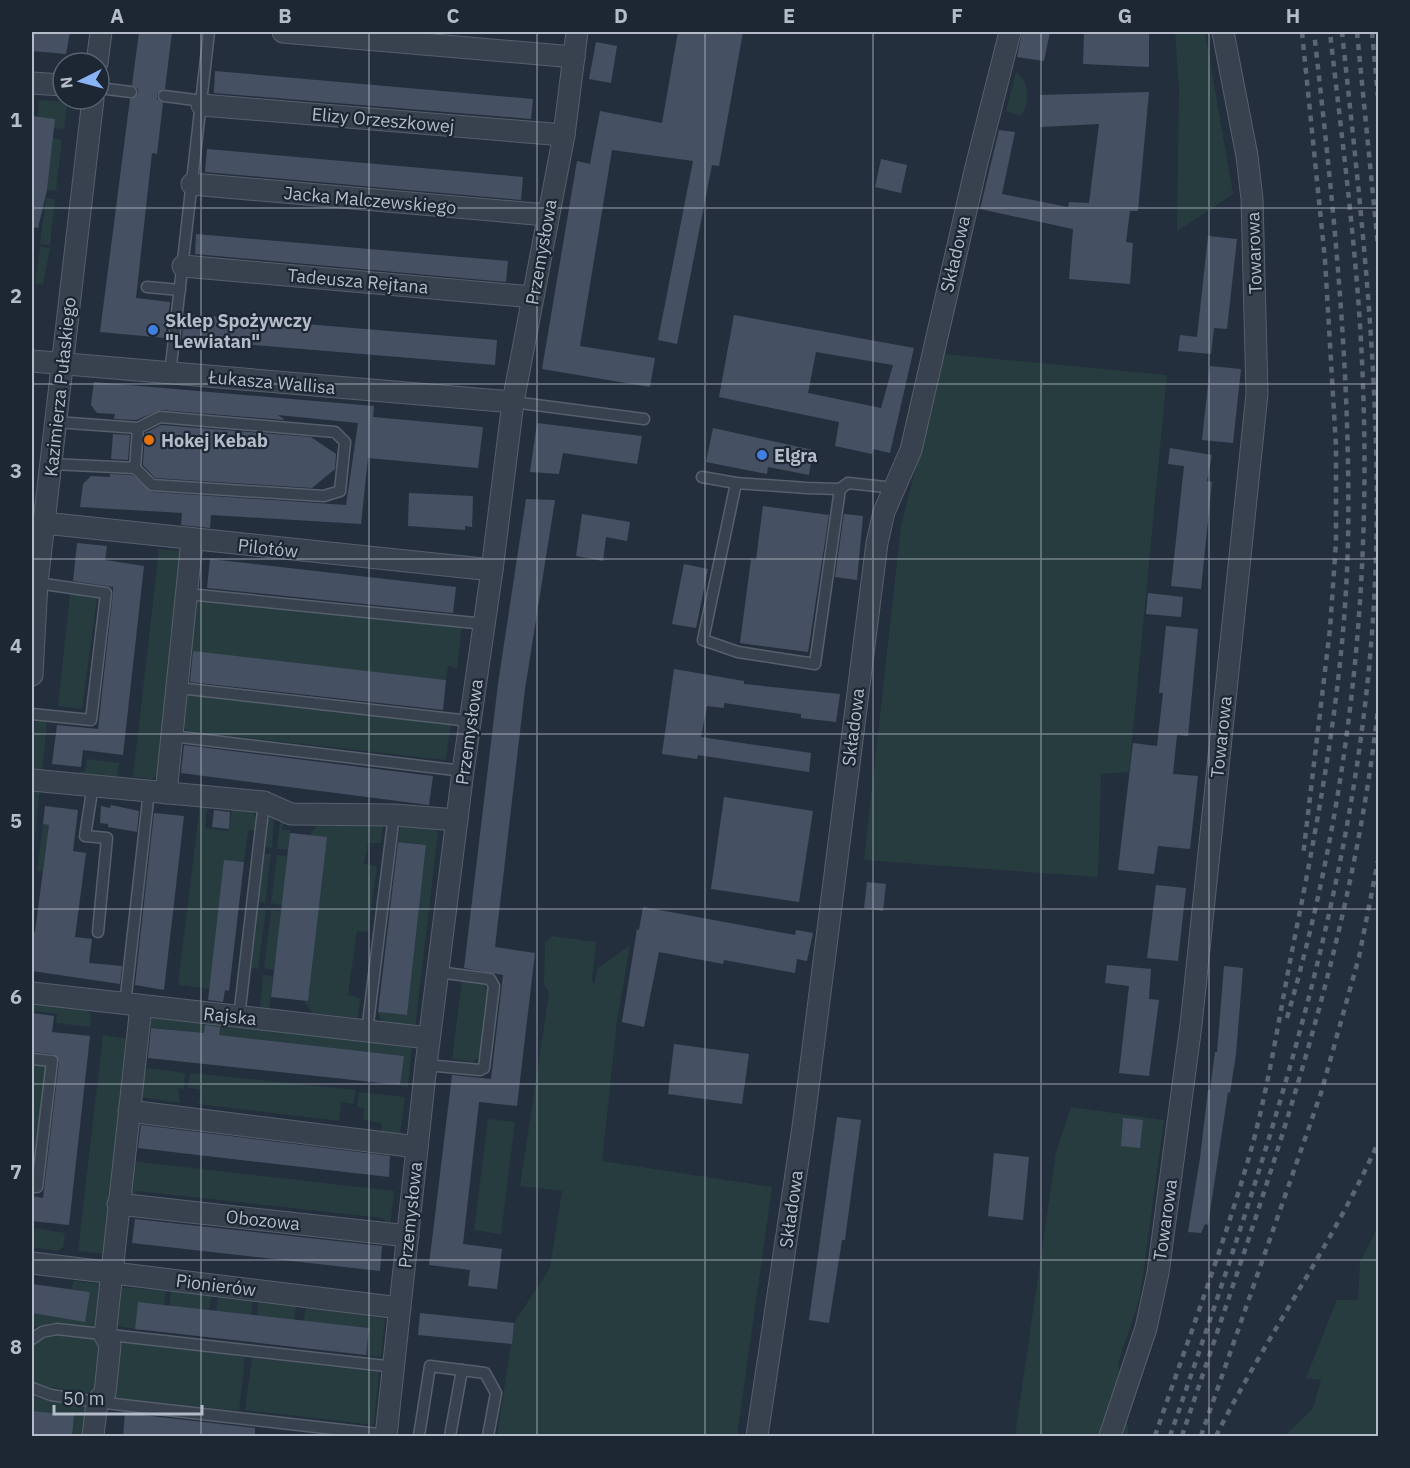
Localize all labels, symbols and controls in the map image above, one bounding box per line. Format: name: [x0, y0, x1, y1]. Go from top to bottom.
text: A: [110, 2, 124, 29]
text: B: [278, 2, 292, 29]
text: C: [446, 2, 460, 29]
text: D: [614, 2, 628, 29]
text: E: [783, 2, 795, 29]
text: F: [951, 2, 963, 29]
text: G: [1118, 2, 1132, 29]
text: H: [1286, 2, 1300, 29]
north arrow: [51, 51, 111, 111]
text: N: [56, 76, 77, 89]
street label: Elizy Orzeszkowej: [311, 102, 455, 138]
text: 1: [10, 106, 22, 133]
street label: Jacka Malczewskiego: [283, 181, 457, 219]
street label: Przemysłowa: [520, 197, 562, 307]
street label: Towarowa: [1241, 211, 1267, 294]
street label: Składowa: [935, 213, 975, 295]
street label: Tadeusza Rejtana: [287, 263, 430, 299]
text: 2: [10, 282, 22, 309]
street label: Kazimierza Pułaskiego: [39, 296, 81, 478]
place label: Sklep Spożywczy "Lewiatan": [165, 309, 312, 353]
marker: Sklep Spożywczy "Lewiatan": [146, 323, 160, 337]
street label: Łukasza Wallisa: [207, 365, 337, 399]
place label: Hokej Kebab: [161, 429, 268, 452]
marker: Hokej Kebab: [142, 433, 156, 447]
place label: Elgra: [774, 444, 818, 467]
marker: Elgra: [755, 448, 769, 462]
text: 3: [10, 457, 22, 484]
street label: Pilotów: [237, 533, 299, 563]
text: 4: [10, 632, 22, 659]
street label: Przemysłowa: [450, 677, 488, 787]
street label: Składowa: [837, 686, 869, 767]
street label: Towarowa: [1205, 695, 1237, 779]
text: 5: [10, 807, 22, 834]
text: 6: [10, 983, 22, 1010]
street label: Rajska: [202, 1002, 258, 1030]
text: 7: [10, 1158, 22, 1185]
street label: Przemysłowa: [393, 1160, 427, 1269]
street label: Składowa: [774, 1168, 808, 1249]
street label: Towarowa: [1148, 1177, 1182, 1262]
street label: Obozowa: [225, 1205, 302, 1235]
street label: Pionierów: [175, 1269, 257, 1301]
text: 8: [10, 1333, 22, 1360]
scale bar: [54, 1378, 202, 1416]
text: 50 m: [63, 1387, 105, 1410]

